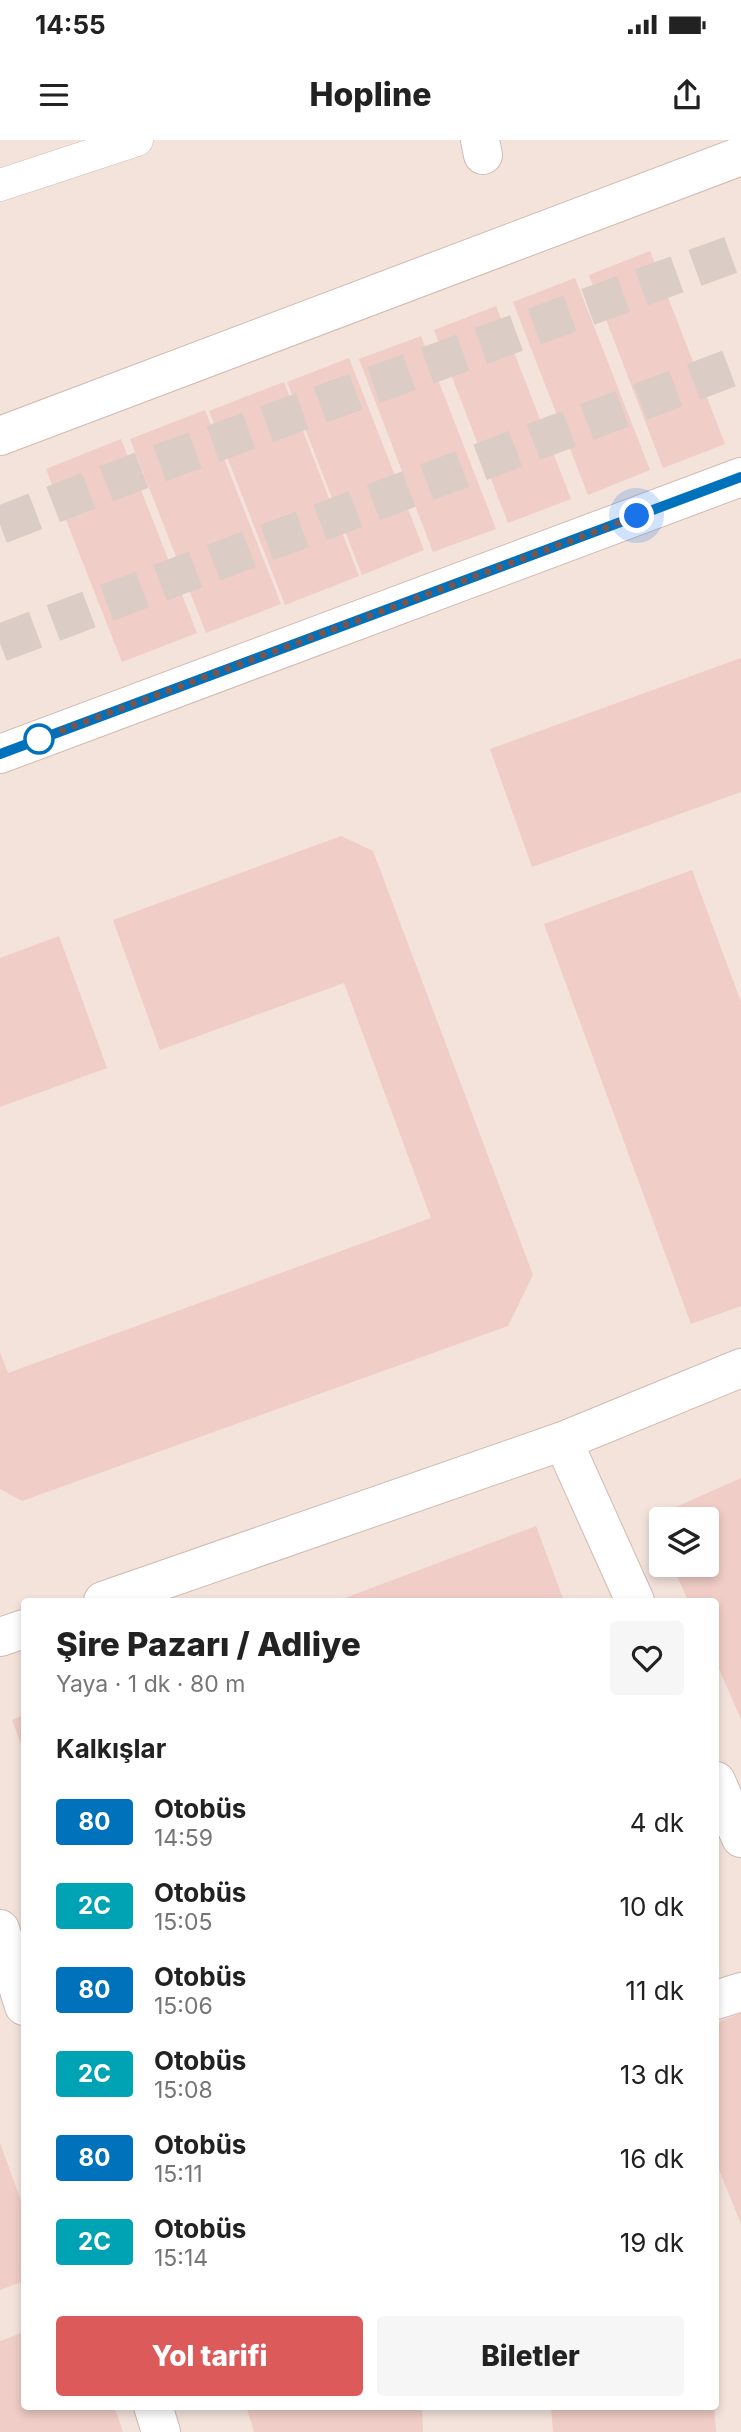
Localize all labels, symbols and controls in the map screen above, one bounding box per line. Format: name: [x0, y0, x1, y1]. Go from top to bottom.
text: 14:55: [35, 9, 106, 40]
text: Hopline: [310, 75, 431, 114]
icon: menu: [35, 76, 73, 114]
icon: share: [668, 76, 706, 114]
your location: [619, 498, 654, 533]
unlabelled marker: [24, 724, 54, 754]
map controls: [649, 1507, 719, 1577]
button: layers: [649, 1507, 719, 1577]
button: heart: [610, 1621, 684, 1695]
text: Şire Pazarı / Adliye: [56, 1624, 361, 1664]
text: Yaya · 1 dk · 80 m: [56, 1670, 245, 1698]
text: Kalkışlar: [56, 1733, 166, 1764]
text: Otobüs: [154, 1793, 246, 1824]
text: 80: [79, 1807, 110, 1836]
text: 4 dk: [630, 1807, 684, 1838]
text: 14:59: [154, 1824, 213, 1852]
text: Otobüs: [154, 1877, 246, 1908]
text: 2C: [78, 1891, 111, 1920]
text: 10 dk: [620, 1891, 684, 1922]
text: 15:05: [154, 1908, 212, 1936]
text: Otobüs: [154, 1961, 246, 1992]
text: 80: [79, 1975, 110, 2004]
text: 11 dk: [625, 1975, 684, 2006]
text: 15:06: [154, 1992, 213, 2020]
text: Otobüs: [154, 2045, 246, 2076]
text: 2C: [78, 2059, 111, 2088]
text: 13 dk: [620, 2059, 684, 2090]
text: 15:08: [154, 2076, 213, 2104]
text: Otobüs: [154, 2129, 246, 2160]
text: 80: [79, 2143, 110, 2172]
text: 16 dk: [620, 2143, 684, 2174]
text: 15:11: [154, 2160, 203, 2188]
text: Otobüs: [154, 2213, 246, 2244]
text: 2C: [78, 2227, 111, 2256]
text: 19 dk: [620, 2227, 684, 2258]
text: 15:14: [154, 2244, 208, 2272]
button: Yol tarifi: [56, 2316, 363, 2396]
button: Biletler: [377, 2316, 684, 2396]

